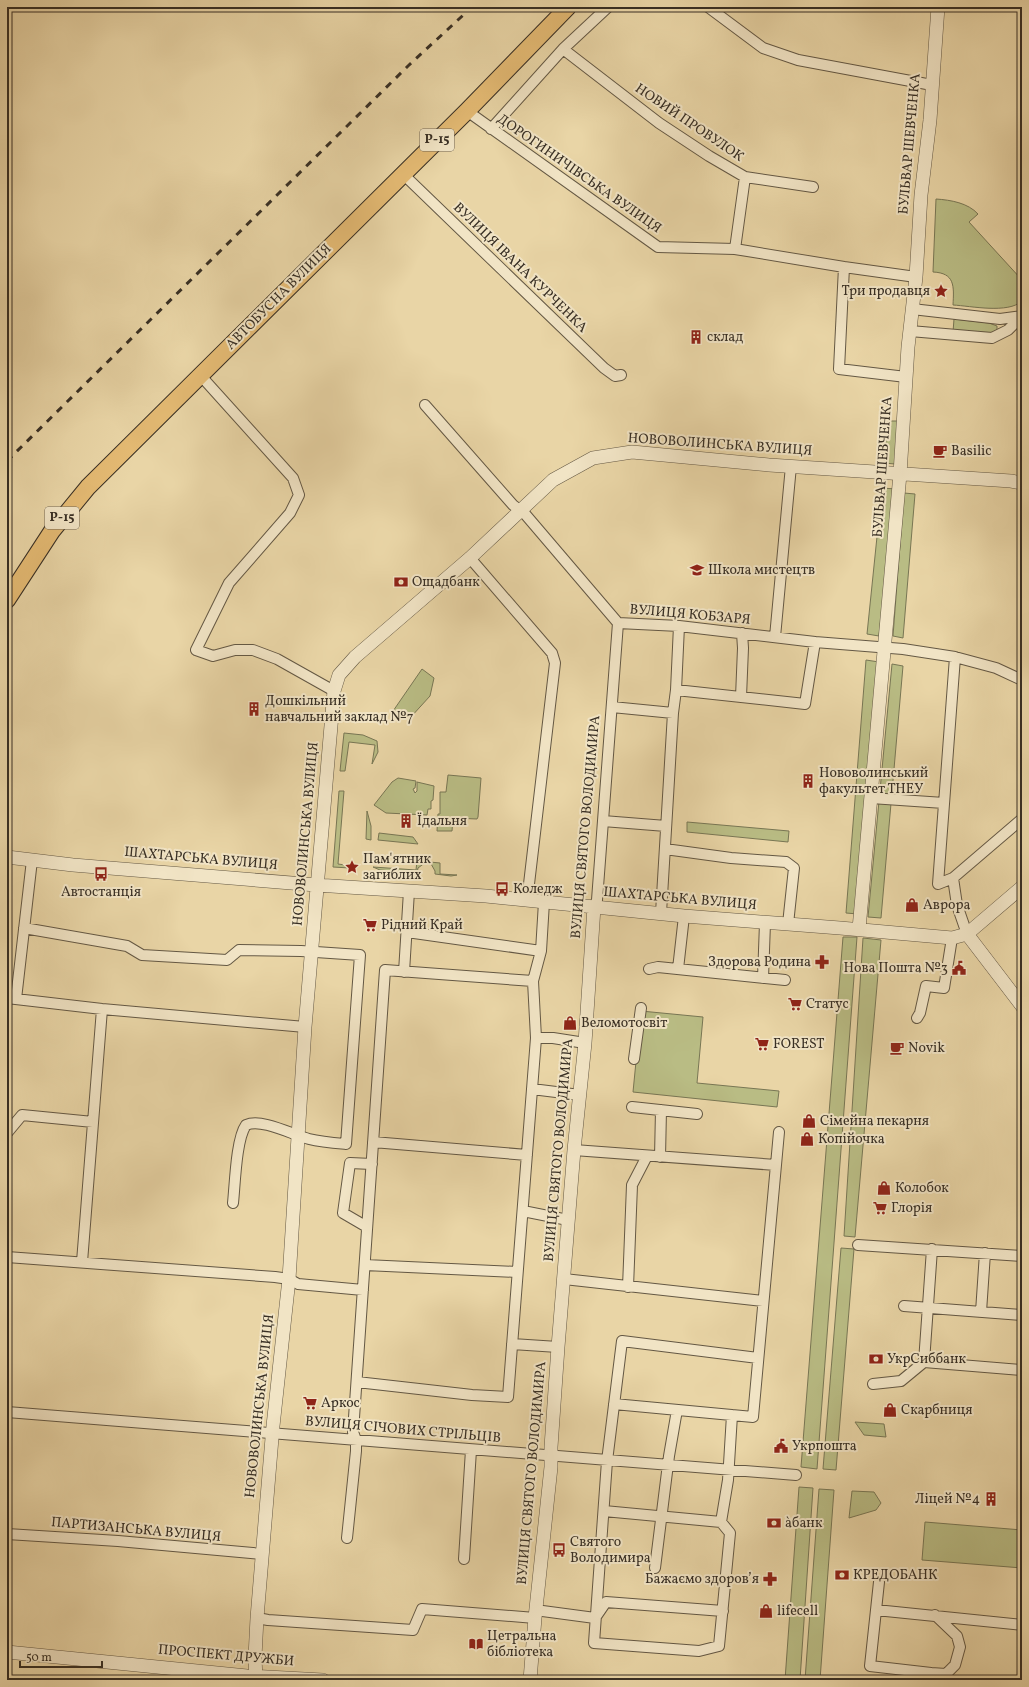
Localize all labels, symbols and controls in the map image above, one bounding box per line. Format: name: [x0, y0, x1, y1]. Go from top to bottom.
street label: БУЛЬВАР ШЕВЧЕНКА: [894, 73, 926, 215]
street label: НОВИЙ ПРОВУЛОК: [631, 79, 748, 167]
street label: ДОРОГИНИЧІВСЬКА ВУЛИЦЯ: [493, 110, 665, 238]
road number: Р-15: [420, 129, 454, 151]
street label: ВУЛИЦЯ ІВАНА КУРЧЕНКА: [449, 199, 592, 338]
street label: АВТОБУСНА ВУЛИЦЯ: [222, 240, 336, 354]
place label: Три продавця: [841, 282, 930, 301]
place icon: Три продавця: [933, 283, 949, 299]
place label: склад: [707, 328, 743, 347]
building icon: склад: [688, 329, 704, 345]
street label: БУЛЬВАР ШЕВЧЕНКА: [869, 396, 897, 538]
street label: НОВОВОЛИНСЬКА ВУЛИЦЯ: [627, 429, 813, 461]
place label: Basilic: [951, 442, 992, 461]
cafe icon: Basilic: [932, 443, 948, 459]
road number: Р-15: [45, 507, 79, 529]
place label: Школа мистецтв: [708, 561, 815, 580]
school or university icon: Школа мистецтв: [689, 562, 705, 578]
place label: Ощадбанк: [412, 573, 480, 592]
bank icon: Ощадбанк: [393, 574, 409, 590]
street label: ВУЛИЦЯ КОБЗАРЯ: [629, 600, 751, 630]
place label: Дошкільний навчальний заклад №7: [265, 692, 414, 727]
building icon: Дошкільний навчальний заклад №7: [246, 701, 262, 717]
street label: ВУЛИЦЯ СВЯТОГО ВОЛОДИМИРА: [567, 714, 605, 939]
street label: НОВОВОЛИНСЬКА ВУЛИЦЯ: [288, 741, 324, 927]
place label: Нововолинський факультет ТНЕУ: [819, 764, 929, 799]
building icon: Нововолинський факультет ТНЕУ: [800, 773, 816, 789]
place label: Їдальня: [417, 812, 467, 831]
building icon: Їдальня: [398, 813, 414, 829]
street label: ШАХТАРСЬКА ВУЛИЦЯ: [123, 843, 279, 875]
place label: Пам'ятник загиблих: [363, 850, 432, 885]
place icon: Пам'ятник загиблих: [344, 859, 360, 875]
bus stop icon: Автостанція: [93, 866, 109, 882]
place label: Коледж: [513, 880, 563, 899]
bus stop icon: Коледж: [494, 881, 510, 897]
place label: Автостанція: [61, 883, 141, 902]
street label: ШАХТАРСЬКА ВУЛИЦЯ: [602, 883, 758, 915]
place label: Аврора: [923, 896, 970, 915]
shop icon: Аврора: [904, 897, 920, 913]
place label: Рідний Край: [381, 916, 463, 935]
supermarket icon: Рідний Край: [362, 917, 378, 933]
place label: Здорова Родина: [708, 953, 811, 972]
pharmacy icon: Здорова Родина: [814, 954, 830, 970]
place label: Нова Пошта №3: [843, 959, 948, 978]
public building icon: Нова Пошта №3: [951, 960, 967, 976]
place label: Статус: [806, 995, 849, 1014]
supermarket icon: Статус: [787, 996, 803, 1012]
place label: Веломотосвіт: [581, 1014, 667, 1033]
shop icon: Веломотосвіт: [562, 1015, 578, 1031]
place label: FOREST: [773, 1035, 824, 1054]
supermarket icon: FOREST: [754, 1036, 770, 1052]
street label: ВУЛИЦЯ СВЯТОГО ВОЛОДИМИРА: [540, 1037, 578, 1262]
place label: Novik: [908, 1039, 945, 1058]
cafe icon: Novik: [889, 1040, 905, 1056]
place label: Сімейна пекарня: [820, 1112, 929, 1131]
shop icon: Сімейна пекарня: [801, 1113, 817, 1129]
place label: Копійочка: [818, 1130, 885, 1149]
shop icon: Копійочка: [799, 1131, 815, 1147]
place label: Колобок: [895, 1179, 949, 1198]
shop icon: Колобок: [876, 1180, 892, 1196]
place label: Глорія: [891, 1199, 932, 1218]
supermarket icon: Глорія: [872, 1200, 888, 1216]
street label: НОВОВОЛИНСЬКА ВУЛИЦЯ: [241, 1313, 279, 1499]
place label: УкрСиббанк: [887, 1350, 967, 1369]
bank icon: УкрСиббанк: [868, 1351, 884, 1367]
street label: ВУЛИЦЯ СВЯТОГО ВОЛОДИМИРА: [513, 1360, 551, 1585]
place label: Аркос: [321, 1394, 360, 1413]
supermarket icon: Аркос: [302, 1395, 318, 1411]
place label: Скарбниця: [901, 1401, 973, 1420]
shop icon: Скарбниця: [882, 1402, 898, 1418]
street label: ВУЛИЦЯ СІЧОВИХ СТРІЛЬЦІВ: [304, 1412, 502, 1448]
place label: Укрпошта: [792, 1437, 857, 1456]
public building icon: Укрпошта: [773, 1438, 789, 1454]
place label: Ліцей №4: [915, 1490, 980, 1509]
building icon: Ліцей №4: [983, 1491, 999, 1507]
street label: ПАРТИЗАНСЬКА ВУЛИЦЯ: [50, 1513, 222, 1547]
place label: а̀банк: [785, 1514, 823, 1533]
bank icon: а̀банк: [766, 1515, 782, 1531]
place label: Святого Володимира: [570, 1533, 651, 1568]
bus stop icon: Святого Володимира: [551, 1542, 567, 1558]
place label: КРЕДОБАНК: [853, 1566, 938, 1585]
bank icon: КРЕДОБАНК: [834, 1567, 850, 1583]
place label: Бажаємо здоровʼя: [645, 1570, 759, 1589]
pharmacy icon: Бажаємо здоровʼя: [762, 1571, 778, 1587]
place label: lifecell: [777, 1602, 818, 1621]
shop icon: lifecell: [758, 1603, 774, 1619]
place label: Цетральна бібліотека: [487, 1627, 557, 1662]
library icon: Цетральна бібліотека: [468, 1636, 484, 1652]
street label: ПРОСПЕКТ ДРУЖБИ: [157, 1641, 295, 1671]
scale bar: [20, 1643, 102, 1669]
text: 50 m: [26, 1650, 52, 1666]

